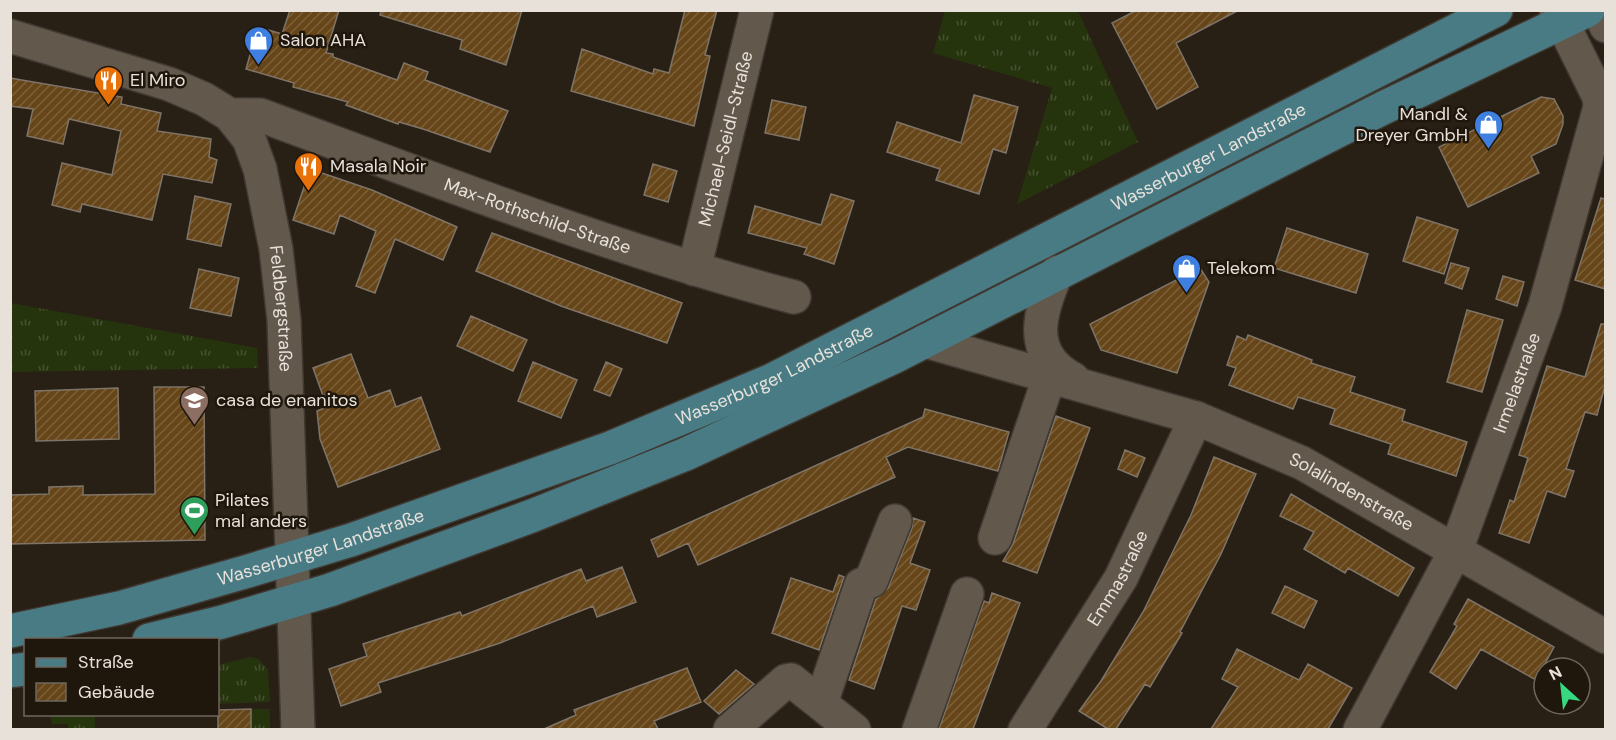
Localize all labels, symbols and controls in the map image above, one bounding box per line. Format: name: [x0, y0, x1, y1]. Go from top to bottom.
shop icon: Salon AHA: [243, 24, 275, 66]
place label: Salon AHA: [280, 28, 366, 52]
street label: Michael-Seidl-Straße: [693, 49, 759, 229]
restaurant icon: El Miro: [93, 64, 125, 106]
place label: El Miro: [130, 68, 185, 92]
street label: Wasserburger Landstraße: [1107, 97, 1310, 217]
place label: Mandl & Dreyer GmbH: [1355, 102, 1468, 147]
shop icon: Mandl & Dreyer GmbH: [1473, 108, 1505, 150]
restaurant icon: Masala Noir: [293, 150, 325, 192]
place label: Masala Noir: [330, 154, 427, 178]
street label: Max-Rothschild-Straße: [441, 172, 634, 260]
street label: Feldbergstraße: [264, 244, 298, 372]
shop icon: Telekom: [1170, 252, 1202, 294]
place label: Telekom: [1207, 256, 1275, 280]
street label: Wasserburger Landstraße: [672, 318, 877, 431]
street label: Irmelastraße: [1488, 329, 1546, 436]
school or university icon: casa de enanitos: [179, 384, 211, 426]
place label: casa de enanitos: [216, 388, 358, 412]
street label: Solalindenstraße: [1286, 447, 1418, 536]
place label: Pilates mal anders: [215, 488, 307, 533]
sports icon: Pilates mal anders: [178, 494, 210, 536]
street label: Wasserburger Landstraße: [214, 503, 427, 591]
street label: Emmastraße: [1082, 526, 1154, 631]
legend: [24, 638, 219, 716]
text: Straße: [78, 650, 134, 674]
north arrow: [1532, 656, 1592, 716]
text: N: [1545, 661, 1565, 685]
text: Gebäude: [78, 680, 155, 704]

